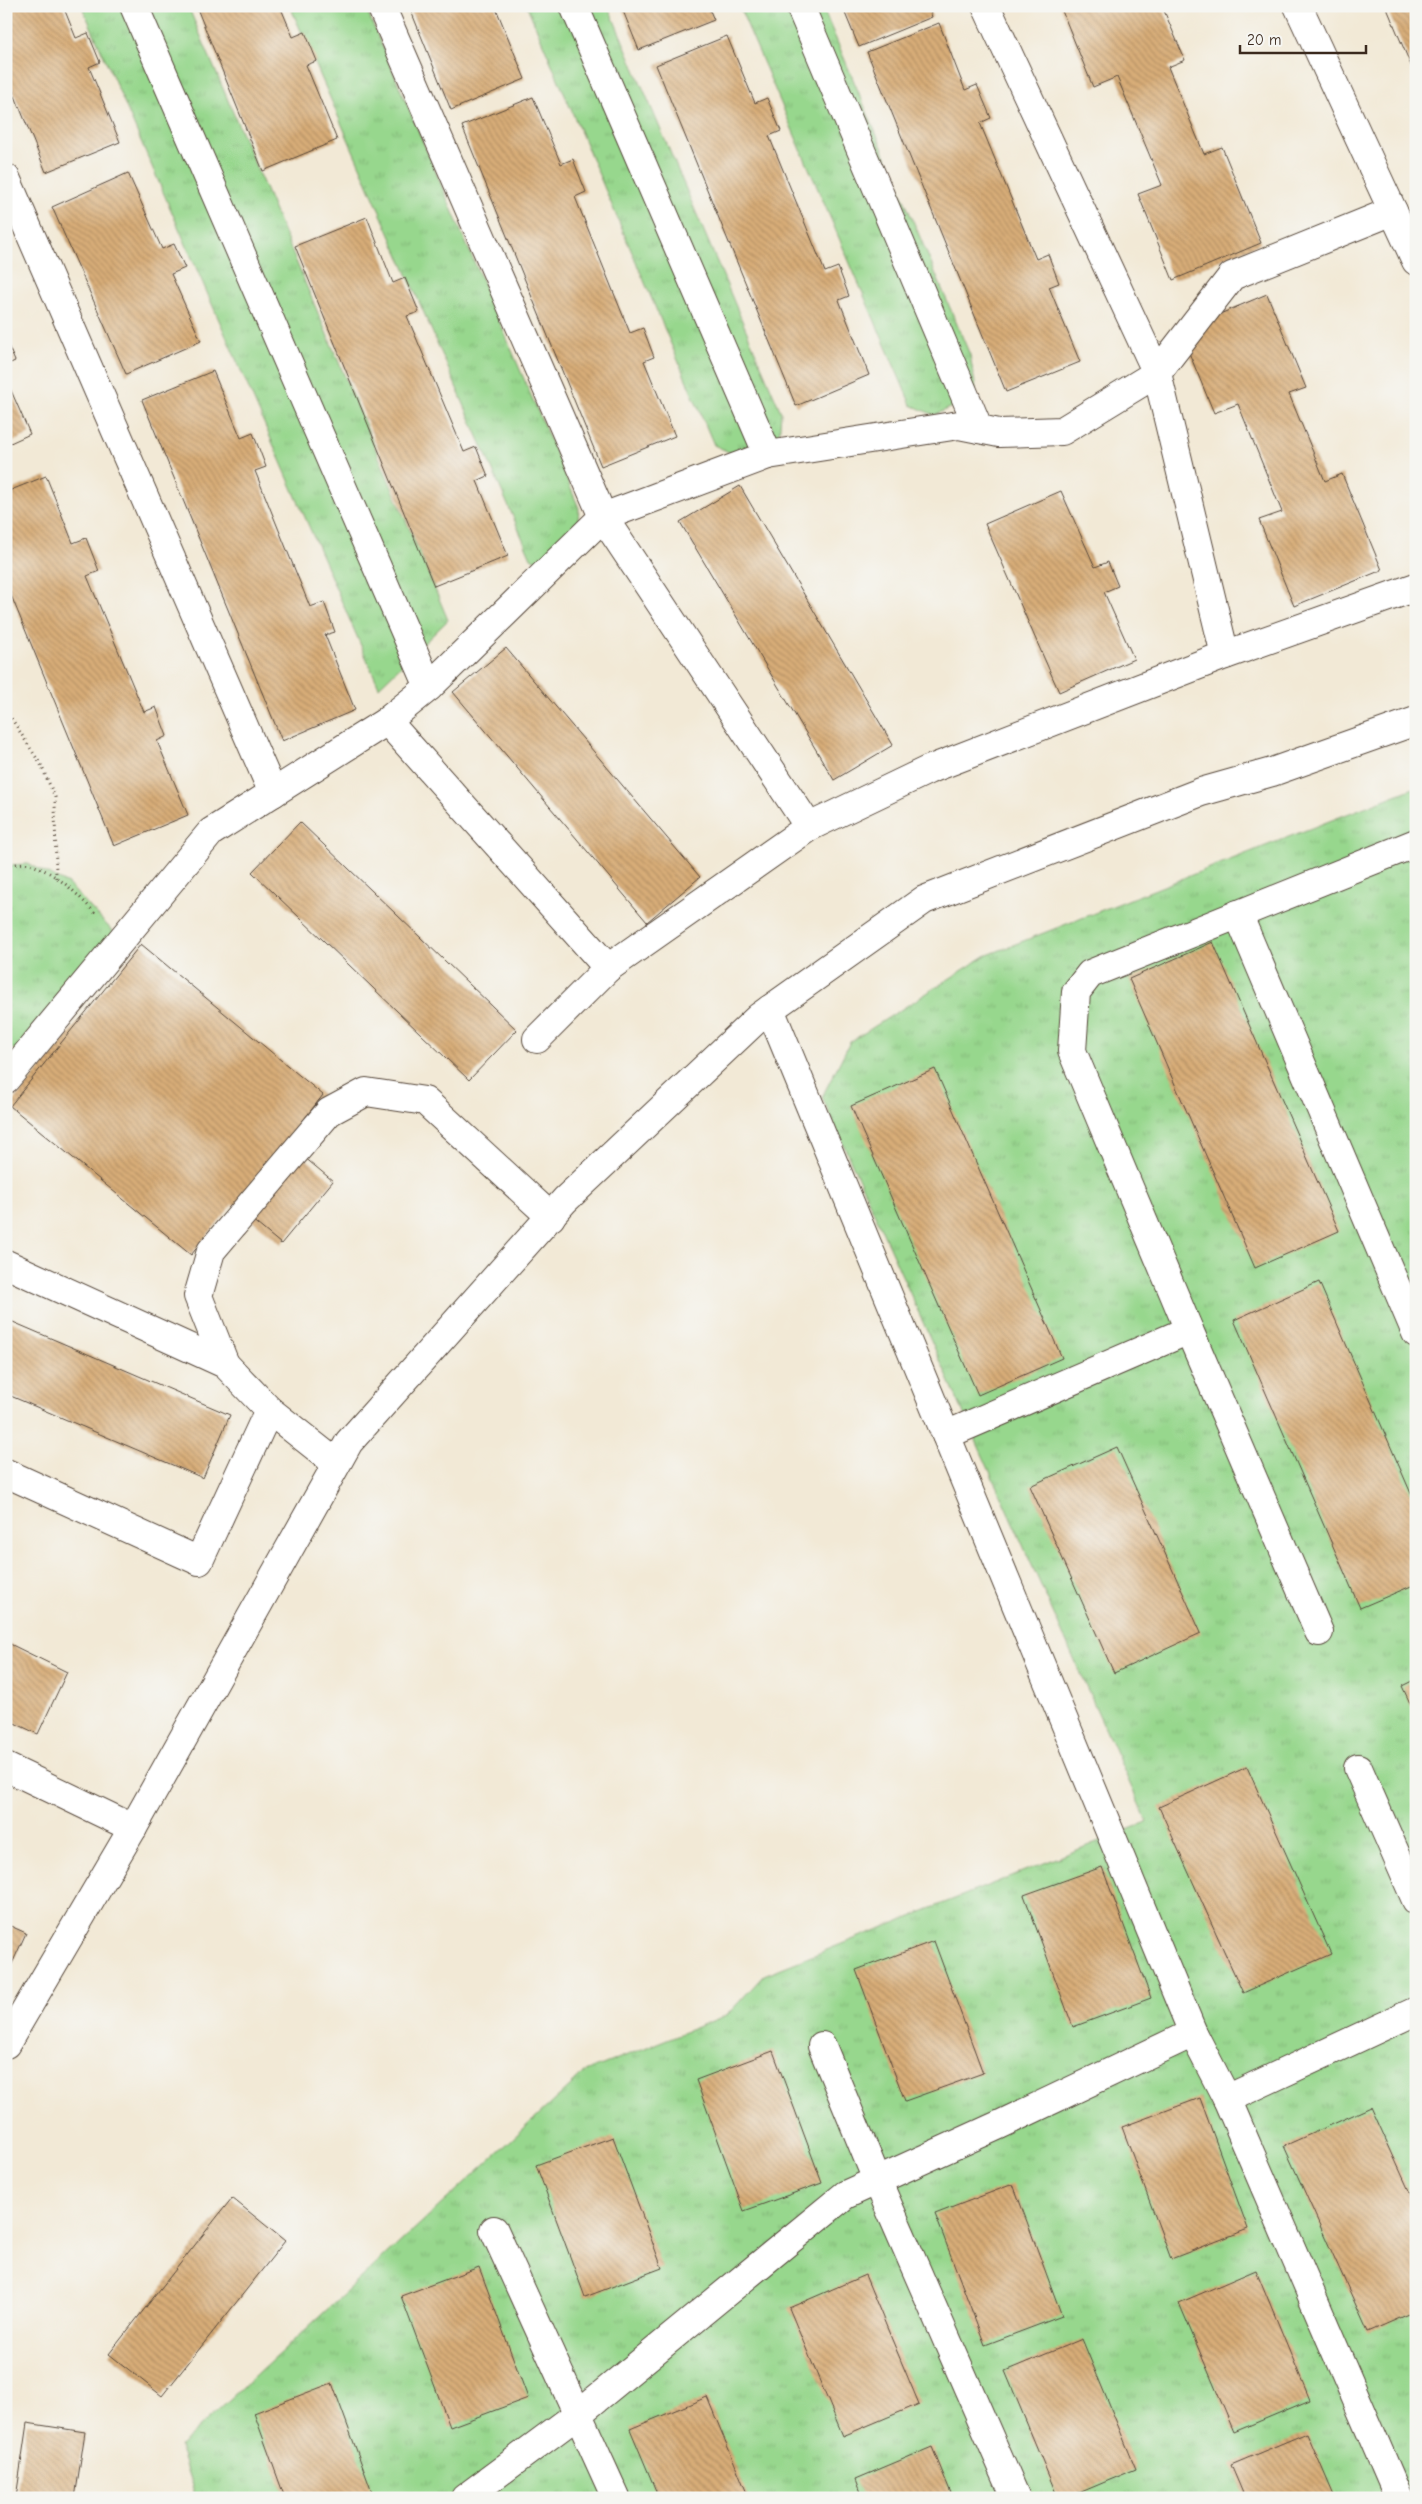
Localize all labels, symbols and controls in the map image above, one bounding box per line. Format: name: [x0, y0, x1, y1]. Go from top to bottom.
scale bar: [1240, 22, 1366, 54]
text: 20 m: [1247, 31, 1281, 49]

